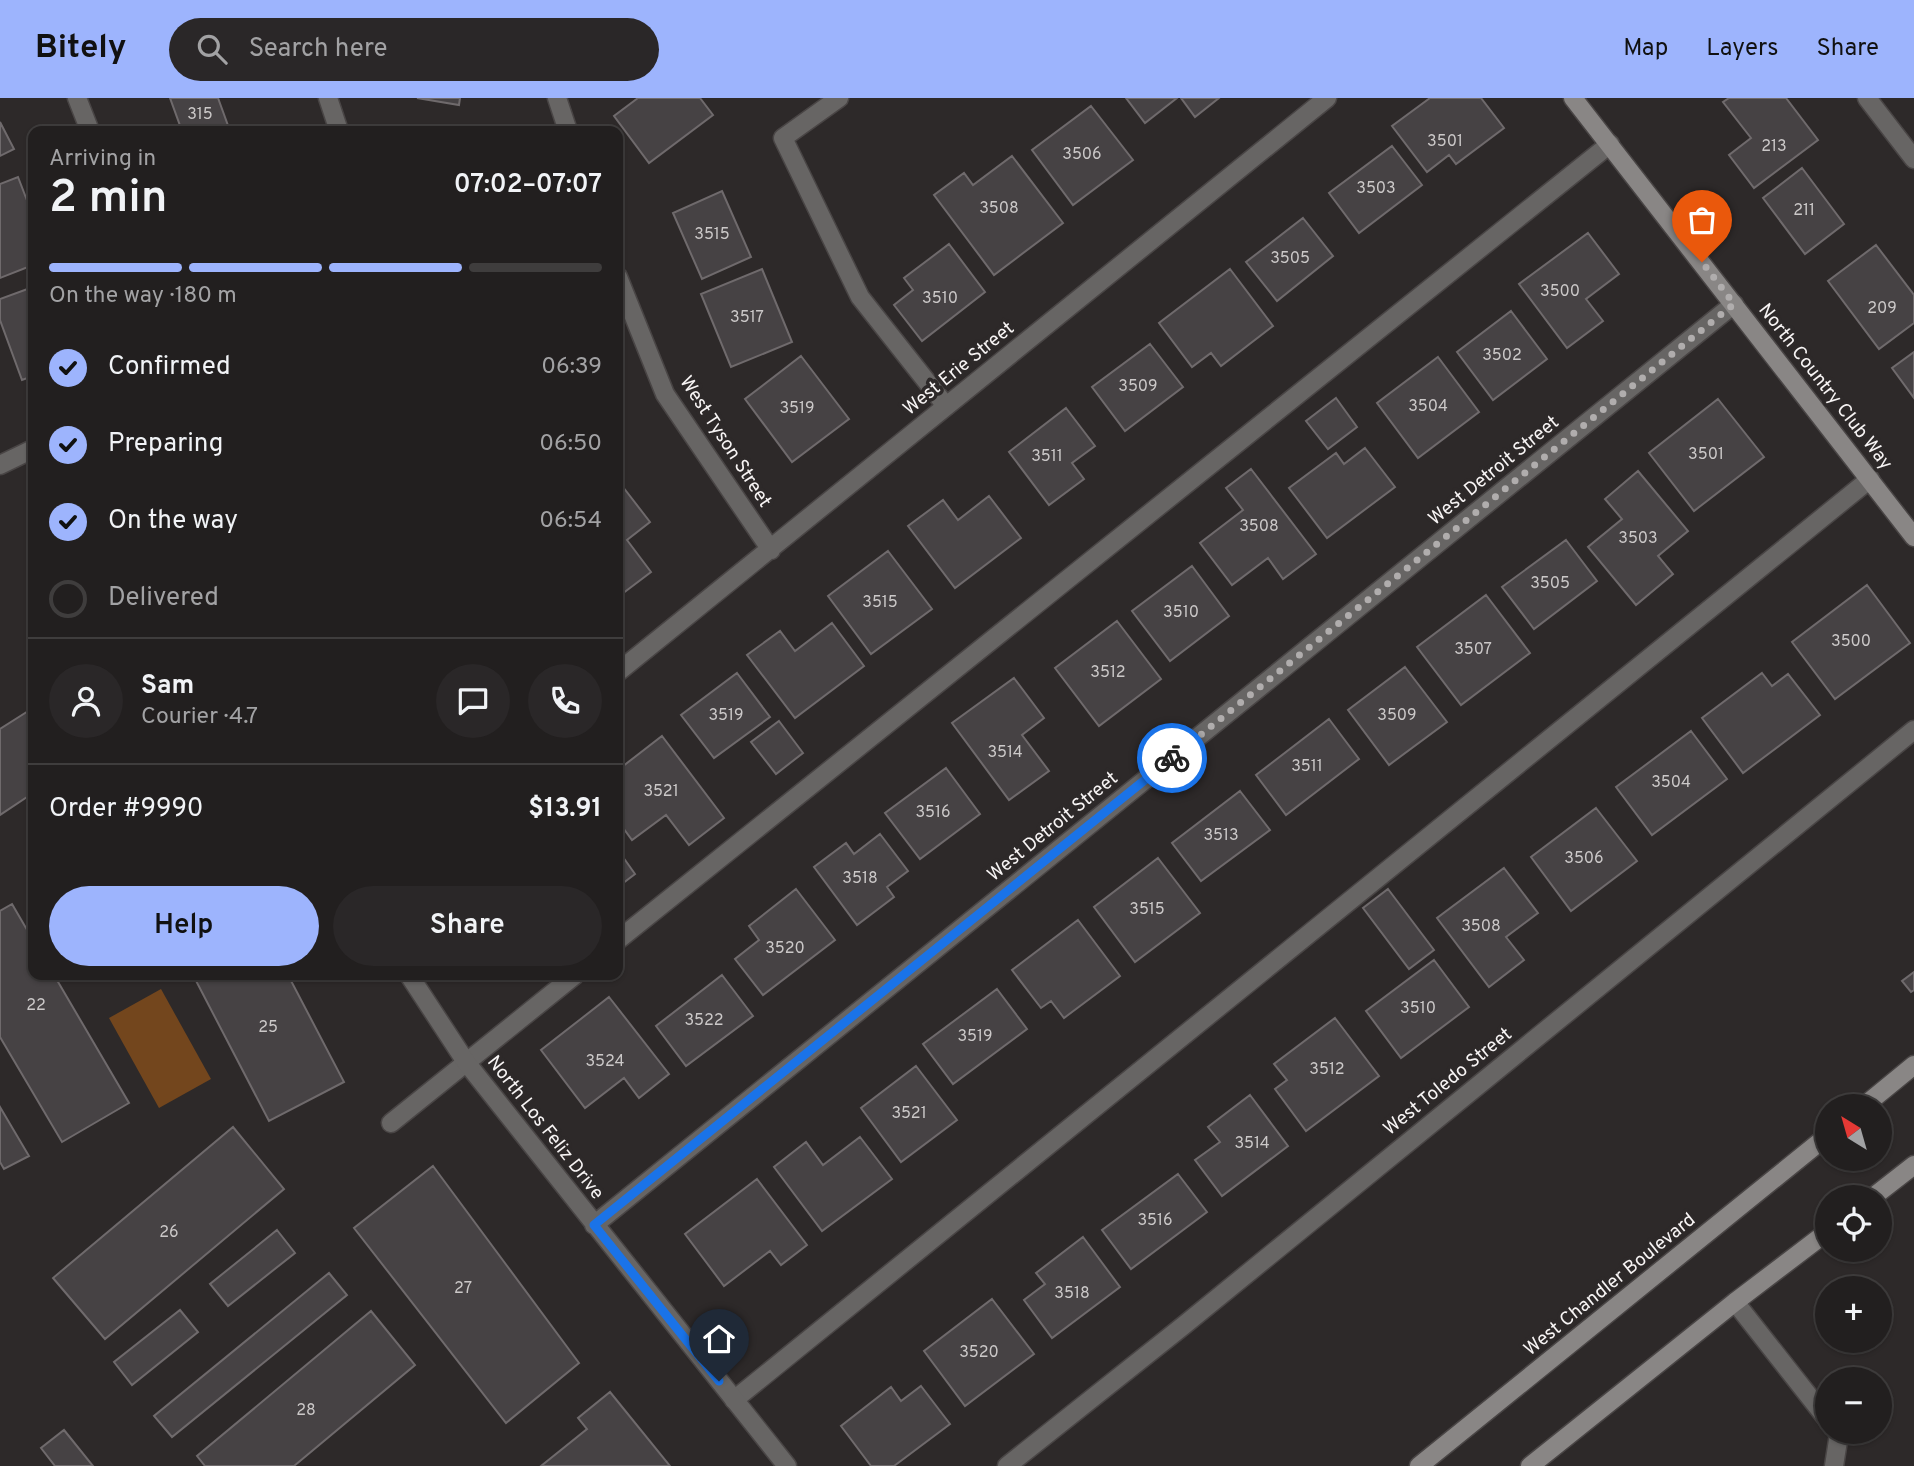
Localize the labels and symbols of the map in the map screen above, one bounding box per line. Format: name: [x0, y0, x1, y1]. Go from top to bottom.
house number: 315: [187, 105, 213, 125]
house number: 3501: [1427, 132, 1463, 152]
house number: 213: [1761, 137, 1787, 157]
house number: 3506: [1062, 145, 1102, 165]
house number: 3503: [1356, 179, 1396, 199]
pin: [1672, 190, 1732, 262]
house number: 3508: [979, 199, 1019, 219]
house number: 211: [1793, 201, 1815, 221]
house number: 3515: [694, 225, 730, 245]
house number: 3505: [1270, 249, 1310, 269]
house number: 3500: [1540, 282, 1580, 302]
house number: 3510: [922, 289, 958, 309]
street label: North Country Club Way: [1753, 299, 1897, 475]
house number: 209: [1867, 299, 1897, 319]
house number: 3517: [730, 308, 764, 328]
street label: West Erie Street: [898, 317, 1020, 421]
house number: 3502: [1482, 346, 1522, 366]
street label: West Tyson Street: [674, 372, 776, 512]
house number: 3509: [1118, 377, 1158, 397]
house number: 3504: [1408, 397, 1448, 417]
house number: 3519: [779, 399, 815, 419]
street label: West Detroit Street: [1424, 411, 1564, 531]
house number: 3501: [1688, 445, 1724, 465]
house number: 3511: [1031, 447, 1063, 467]
house number: 3508: [1239, 517, 1279, 537]
house number: 3503: [1618, 529, 1658, 549]
house number: 3505: [1530, 574, 1570, 594]
house number: 3515: [862, 593, 898, 613]
house number: 3510: [1163, 603, 1199, 623]
house number: 3500: [1831, 632, 1871, 652]
house number: 3507: [1454, 640, 1492, 660]
house number: 3512: [1090, 663, 1126, 683]
house number: 3519: [708, 706, 744, 726]
house number: 3509: [1377, 706, 1417, 726]
courier: [1137, 723, 1207, 793]
house number: 3514: [987, 743, 1023, 763]
house number: 3511: [1291, 757, 1323, 777]
street label: West Detroit Street: [983, 767, 1123, 887]
house number: 3504: [1651, 773, 1691, 793]
house number: 3521: [643, 782, 679, 802]
house number: 3516: [915, 803, 951, 823]
house number: 3513: [1203, 826, 1239, 846]
house number: 3506: [1564, 849, 1604, 869]
house number: 3518: [842, 869, 878, 889]
house number: 3515: [1129, 900, 1165, 920]
house number: 3508: [1461, 917, 1501, 937]
house number: 3520: [765, 939, 805, 959]
house number: 22: [26, 996, 46, 1016]
house number: 3510: [1400, 999, 1436, 1019]
house number: 3522: [684, 1011, 724, 1031]
house number: 25: [258, 1018, 278, 1038]
street label: West Toledo Street: [1379, 1023, 1517, 1141]
house number: 3519: [957, 1027, 993, 1047]
street label: North Los Feliz Drive: [481, 1051, 609, 1205]
house number: 3524: [585, 1052, 625, 1072]
house number: 3512: [1309, 1060, 1345, 1080]
north arrow: [1815, 1094, 1892, 1171]
house number: 3521: [891, 1104, 927, 1124]
house number: 3514: [1234, 1134, 1270, 1154]
street label: West Chandler Boulevard: [1519, 1208, 1701, 1362]
house number: 3516: [1137, 1211, 1173, 1231]
house number: 26: [159, 1223, 179, 1243]
house number: 27: [454, 1279, 472, 1299]
house number: 3518: [1054, 1284, 1090, 1304]
pin: [689, 1309, 749, 1381]
house number: 3520: [959, 1343, 999, 1363]
house number: 28: [296, 1401, 316, 1421]

